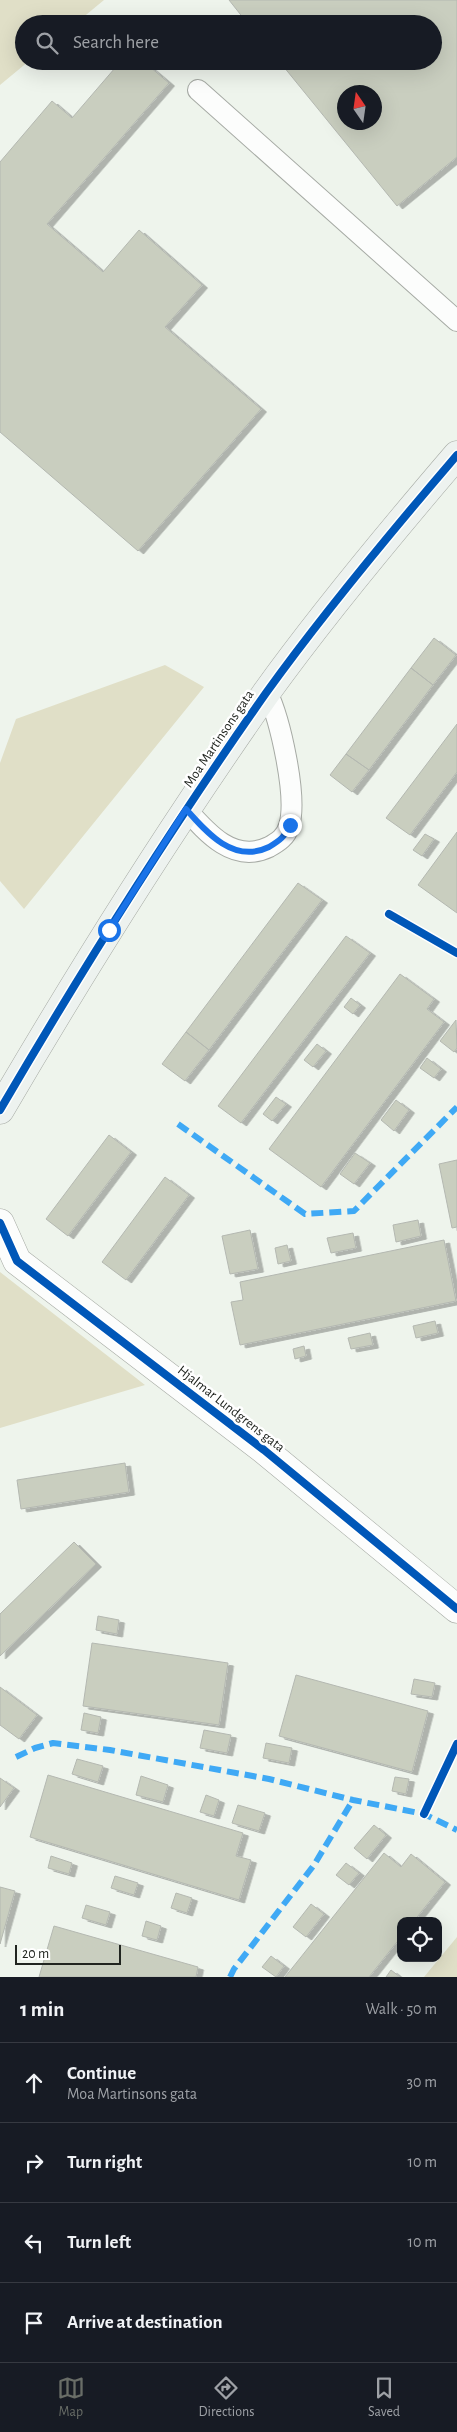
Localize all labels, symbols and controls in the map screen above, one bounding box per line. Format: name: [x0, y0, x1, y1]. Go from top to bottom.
search box: [15, 15, 442, 70]
icon: search: [33, 29, 61, 57]
text: Search here: [73, 33, 159, 52]
north arrow: [337, 85, 382, 130]
street label: Moa Martinsons gata: [181, 687, 257, 790]
route end: [279, 814, 302, 837]
route start: [98, 919, 121, 942]
street label: Hjalmar Lundgrens gata: [175, 1363, 287, 1455]
map controls: [397, 1917, 442, 1962]
button: locate: [397, 1917, 442, 1962]
scale bar: [15, 1942, 121, 1965]
text: 20 m: [22, 1947, 49, 1961]
text: 1 min: [20, 1999, 64, 2020]
text: Walk · 50 m: [365, 2001, 437, 2017]
text: Continue: [67, 2064, 136, 2083]
icon: ahead: [20, 2069, 48, 2097]
text: 30 m: [407, 2074, 437, 2090]
text: Moa Martinsons gata: [67, 2086, 197, 2102]
icon: right: [20, 2149, 48, 2177]
text: Turn right: [67, 2153, 142, 2172]
text: 10 m: [408, 2154, 437, 2170]
icon: left: [20, 2229, 48, 2257]
text: Turn left: [67, 2233, 131, 2252]
text: 10 m: [408, 2234, 437, 2250]
icon: arrive: [20, 2309, 48, 2337]
text: Arrive at destination: [67, 2313, 223, 2332]
tab: Map: [57, 2374, 85, 2421]
tab: Directions: [199, 2374, 254, 2421]
tab: Saved: [368, 2374, 400, 2421]

